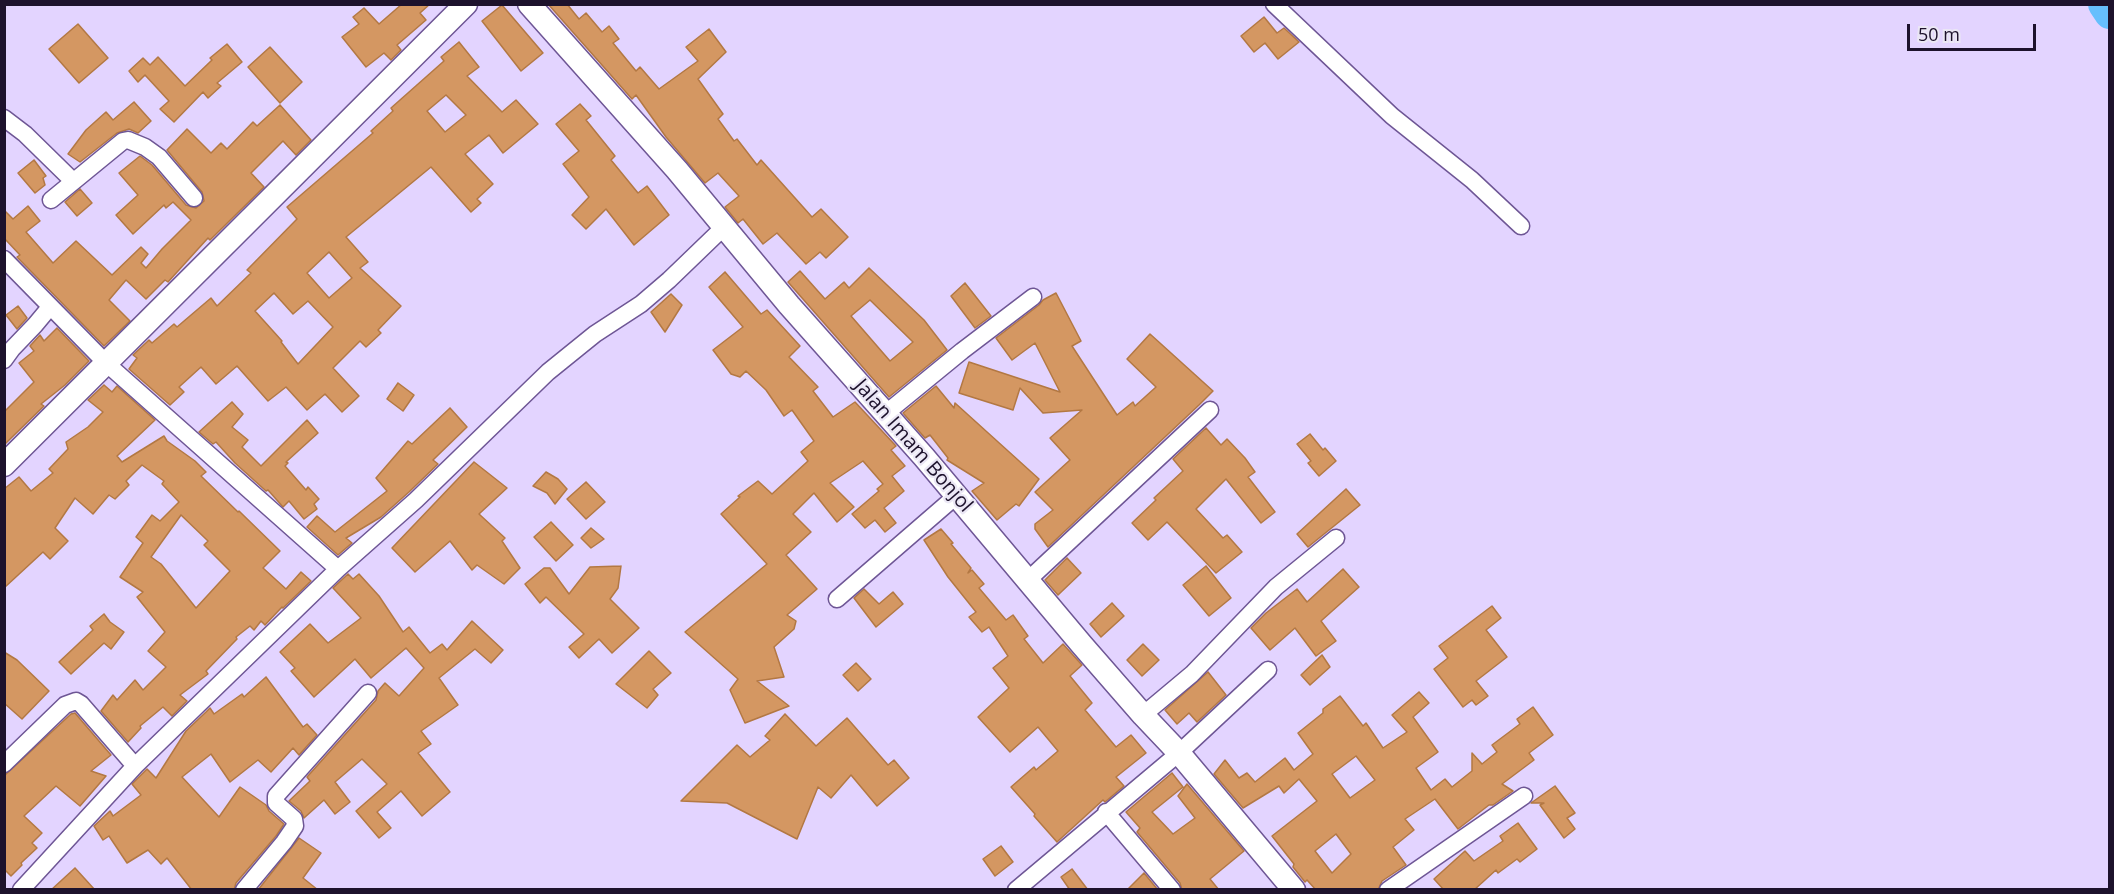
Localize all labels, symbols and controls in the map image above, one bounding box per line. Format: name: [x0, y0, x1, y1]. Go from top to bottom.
scale bar: [1910, 12, 2039, 50]
text: 50 m: [1918, 22, 1960, 46]
street label: Jalan Imam Bonjol: [849, 375, 977, 517]

